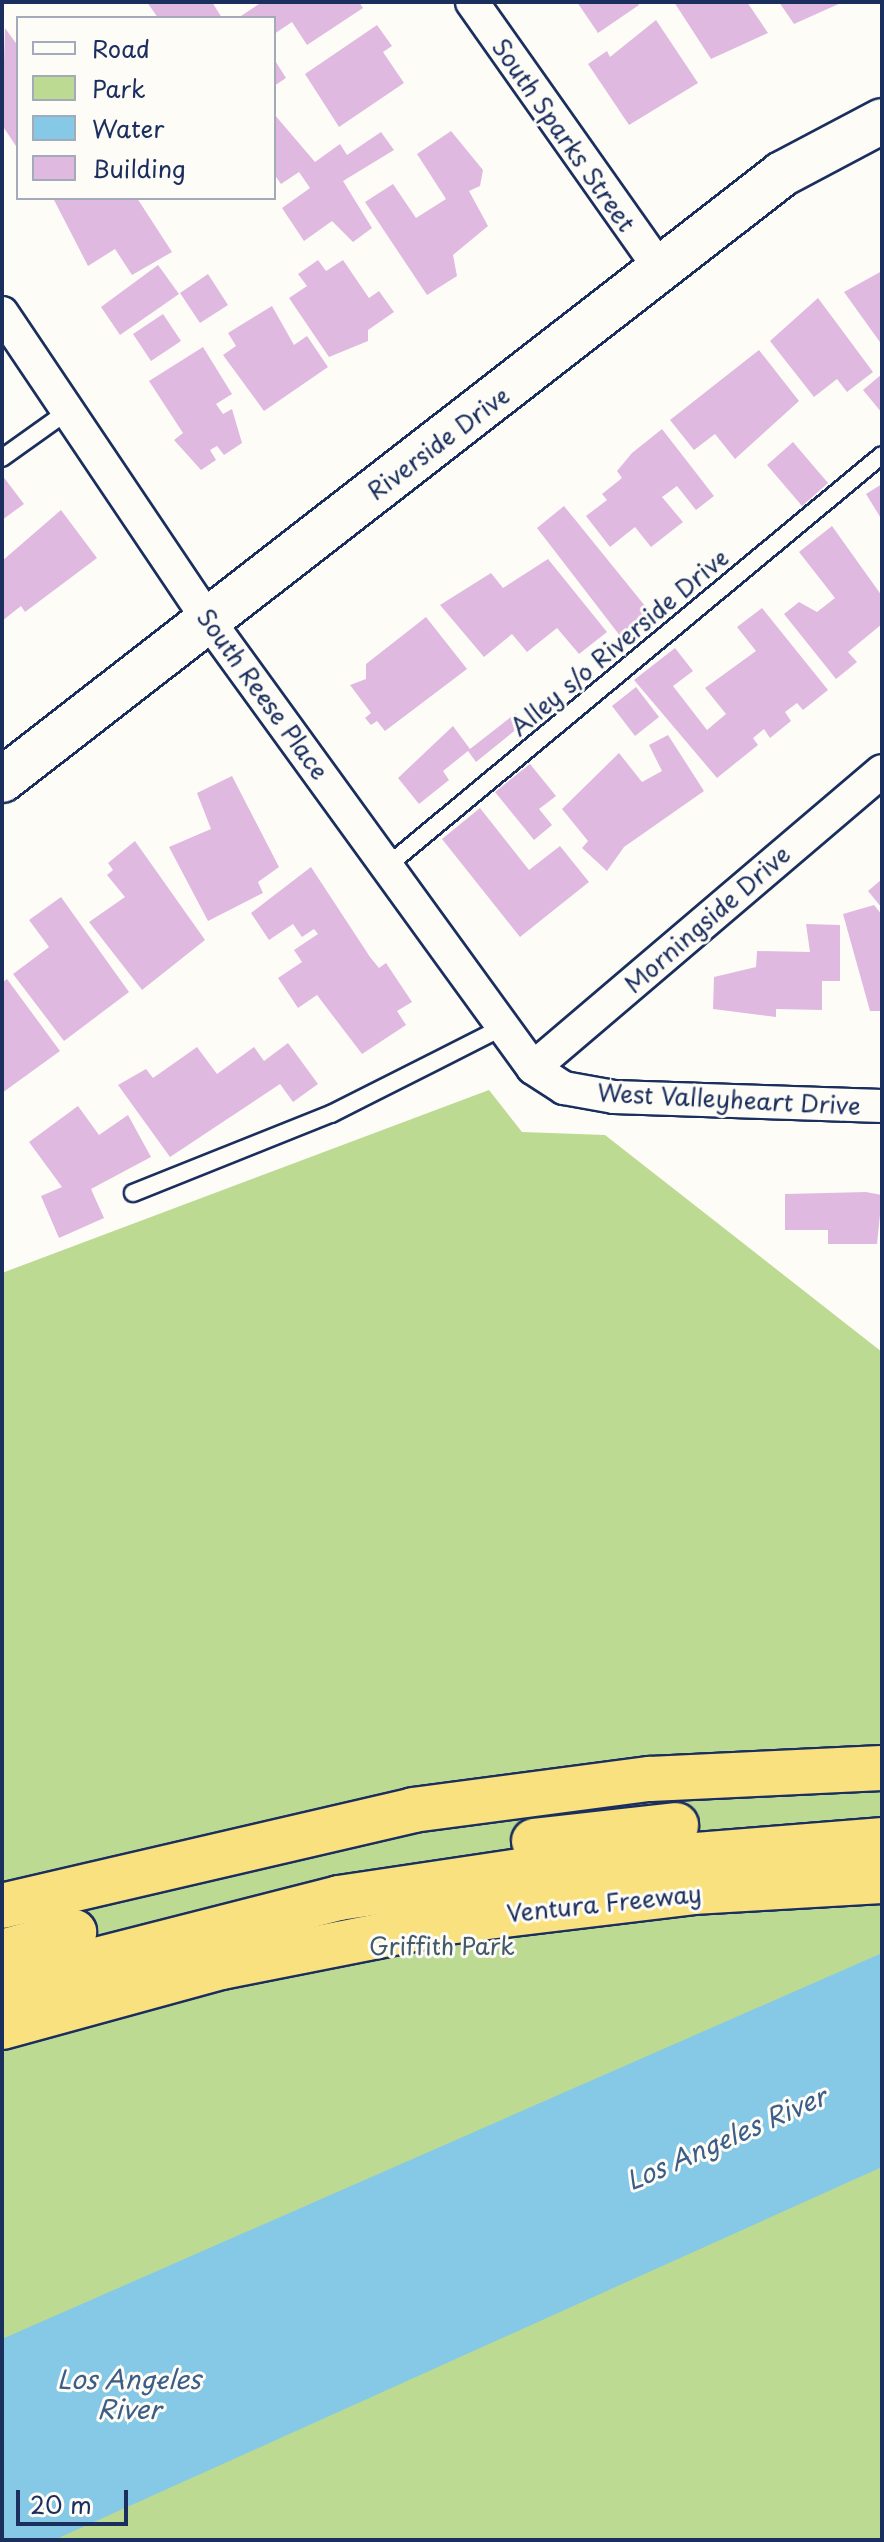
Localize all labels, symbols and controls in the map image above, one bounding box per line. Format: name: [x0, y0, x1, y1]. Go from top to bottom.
legend: [16, 16, 276, 200]
text: Road: [92, 30, 150, 66]
street label: South Sparks Street: [485, 31, 643, 239]
text: Park: [92, 70, 146, 106]
text: Water: [92, 110, 164, 146]
text: Building: [92, 150, 186, 186]
street label: Riverside Drive: [361, 380, 515, 506]
street label: Alley s/o Riverside Drive: [503, 541, 735, 743]
street label: South Reese Place: [190, 601, 336, 787]
street label: Morningside Drive: [618, 839, 796, 999]
street label: West Valleyheart Drive: [597, 1078, 861, 1120]
street label: Ventura Freeway: [505, 1878, 703, 1928]
park label: Griffith Park: [368, 1932, 516, 1960]
water label: Los Angeles River: [619, 2079, 833, 2197]
water label: Los Angeles River: [55, 2363, 203, 2424]
scale bar: [20, 2474, 132, 2524]
text: 20 m: [30, 2486, 92, 2522]

